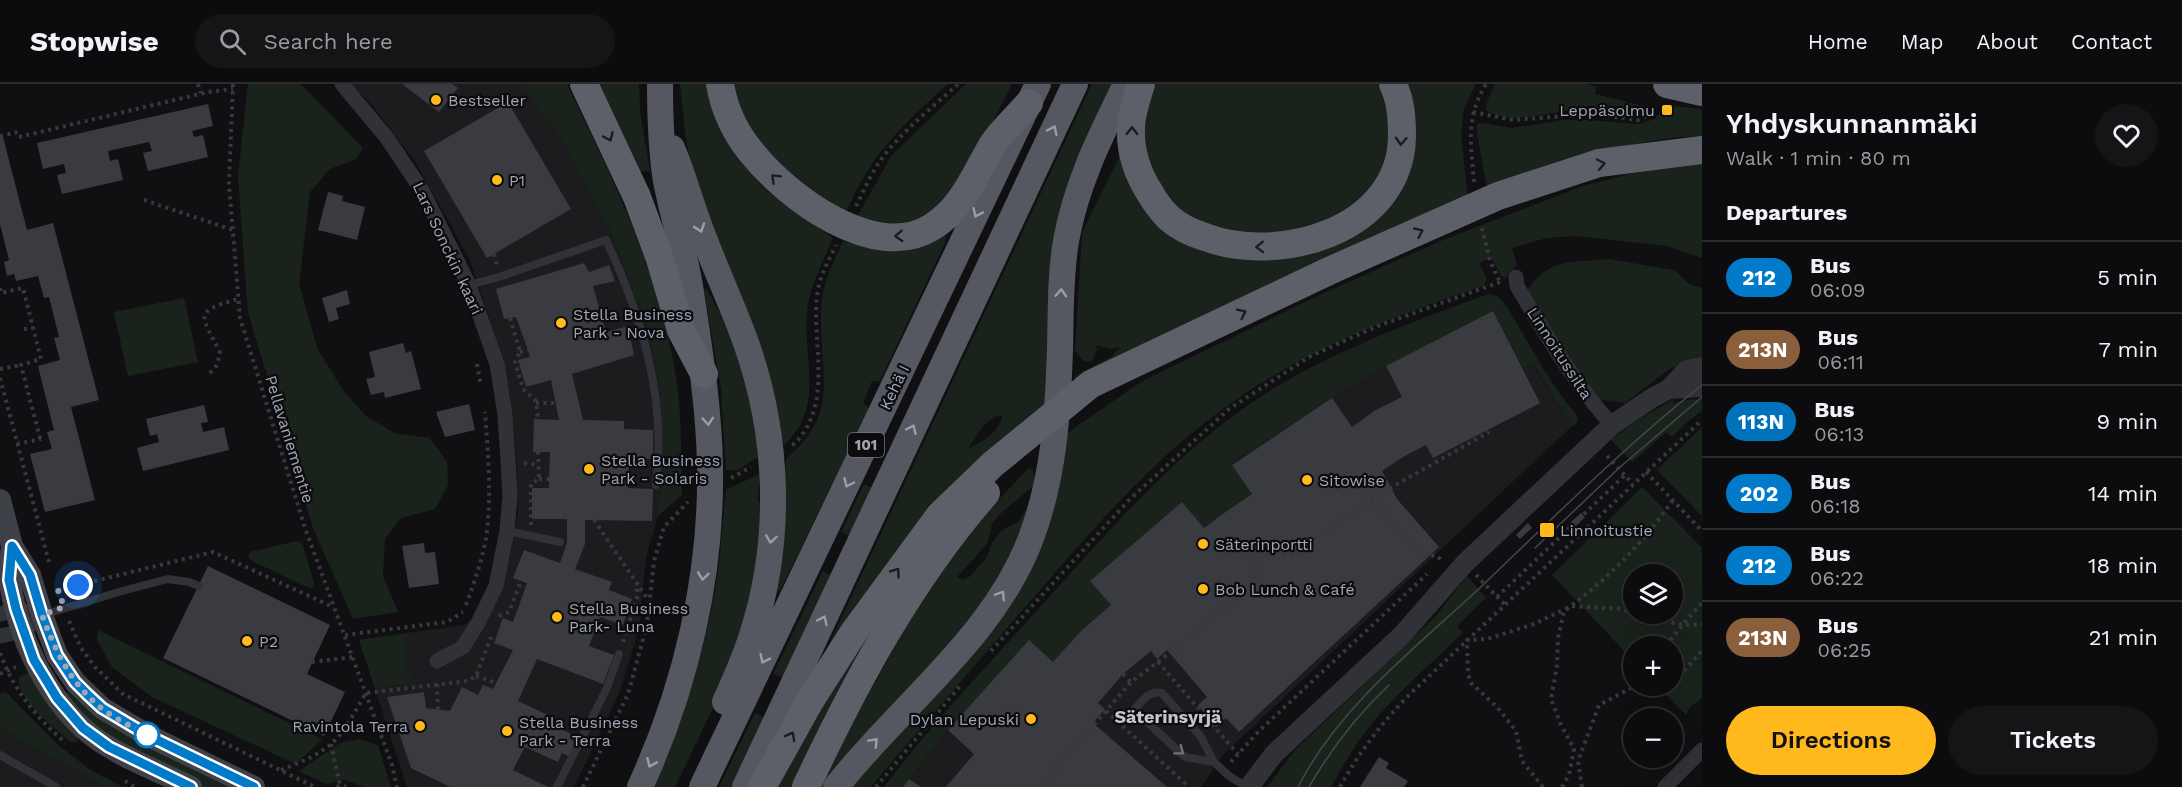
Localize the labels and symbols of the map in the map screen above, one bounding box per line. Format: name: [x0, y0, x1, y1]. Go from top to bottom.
place label: Bestseller: [448, 91, 527, 110]
marker: Bestseller: [429, 93, 443, 107]
place label: Leppäsolmu: [1559, 101, 1655, 120]
marker: Leppäsolmu: [1660, 103, 1674, 117]
one-way arrow: [1046, 125, 1058, 136]
one-way arrow: [1126, 127, 1138, 136]
one-way arrow: [602, 130, 614, 141]
one-way arrow: [1395, 137, 1408, 146]
one-way arrow: [1596, 158, 1606, 171]
place label: P1: [509, 171, 525, 190]
marker: P1: [490, 173, 504, 187]
one-way arrow: [772, 175, 783, 186]
street label: Lars Sonckin kaari: [409, 179, 487, 317]
one-way arrow: [973, 206, 985, 217]
one-way arrow: [693, 222, 706, 233]
one-way arrow: [1413, 227, 1424, 239]
one-way arrow: [894, 229, 903, 242]
one-way arrow: [1256, 240, 1265, 253]
one-way arrow: [1055, 288, 1068, 297]
street label: Linnoitussilta: [1523, 304, 1596, 403]
place label: Stella Business Park - Nova: [573, 305, 692, 342]
one-way arrow: [1235, 308, 1246, 320]
marker: Stella Business Park - Nova: [554, 316, 568, 330]
street label: Kehä I: [875, 362, 913, 413]
street label: Pellavaniementie: [261, 373, 318, 505]
one-way arrow: [701, 416, 714, 425]
one-way arrow: [905, 424, 917, 435]
road number: 101: [848, 433, 884, 457]
place label: Stella Business Park - Solaris: [601, 451, 720, 488]
marker: Stella Business Park - Solaris: [582, 462, 596, 476]
place label: Sitowise: [1319, 471, 1385, 490]
marker: Sitowise: [1300, 473, 1314, 487]
one-way arrow: [843, 477, 855, 488]
marker: Linnoitustie: [1538, 521, 1556, 539]
place label: Linnoitustie: [1560, 521, 1653, 540]
one-way arrow: [765, 535, 778, 544]
place label: Säterinportti: [1215, 535, 1313, 554]
marker: Säterinportti: [1196, 537, 1210, 551]
one-way arrow: [889, 568, 900, 579]
your location: [63, 570, 93, 600]
one-way arrow: [697, 571, 709, 580]
place label: Bob Lunch & Café: [1215, 580, 1355, 599]
marker: Bob Lunch & Café: [1196, 582, 1210, 596]
one-way arrow: [994, 591, 1005, 602]
place label: Stella Business Park- Luna: [569, 599, 688, 636]
marker: Stella Business Park- Luna: [550, 610, 564, 624]
one-way arrow: [816, 615, 828, 626]
place label: P2: [259, 632, 278, 651]
marker: P2: [240, 634, 254, 648]
one-way arrow: [760, 653, 772, 664]
district label: Säterinsyrjä: [1115, 706, 1222, 727]
place label: Dylan Lepuski: [910, 710, 1019, 729]
marker: Dylan Lepuski: [1024, 712, 1038, 726]
place label: Stella Business Park - Terra: [519, 713, 638, 750]
place label: Ravintola Terra: [292, 717, 408, 736]
marker: Ravintola Terra: [413, 719, 427, 733]
unlabelled marker: [134, 722, 160, 748]
marker: Stella Business Park - Terra: [500, 724, 514, 738]
one-way arrow: [784, 732, 795, 742]
one-way arrow: [867, 739, 878, 749]
one-way arrow: [1173, 744, 1184, 755]
one-way arrow: [646, 757, 658, 768]

